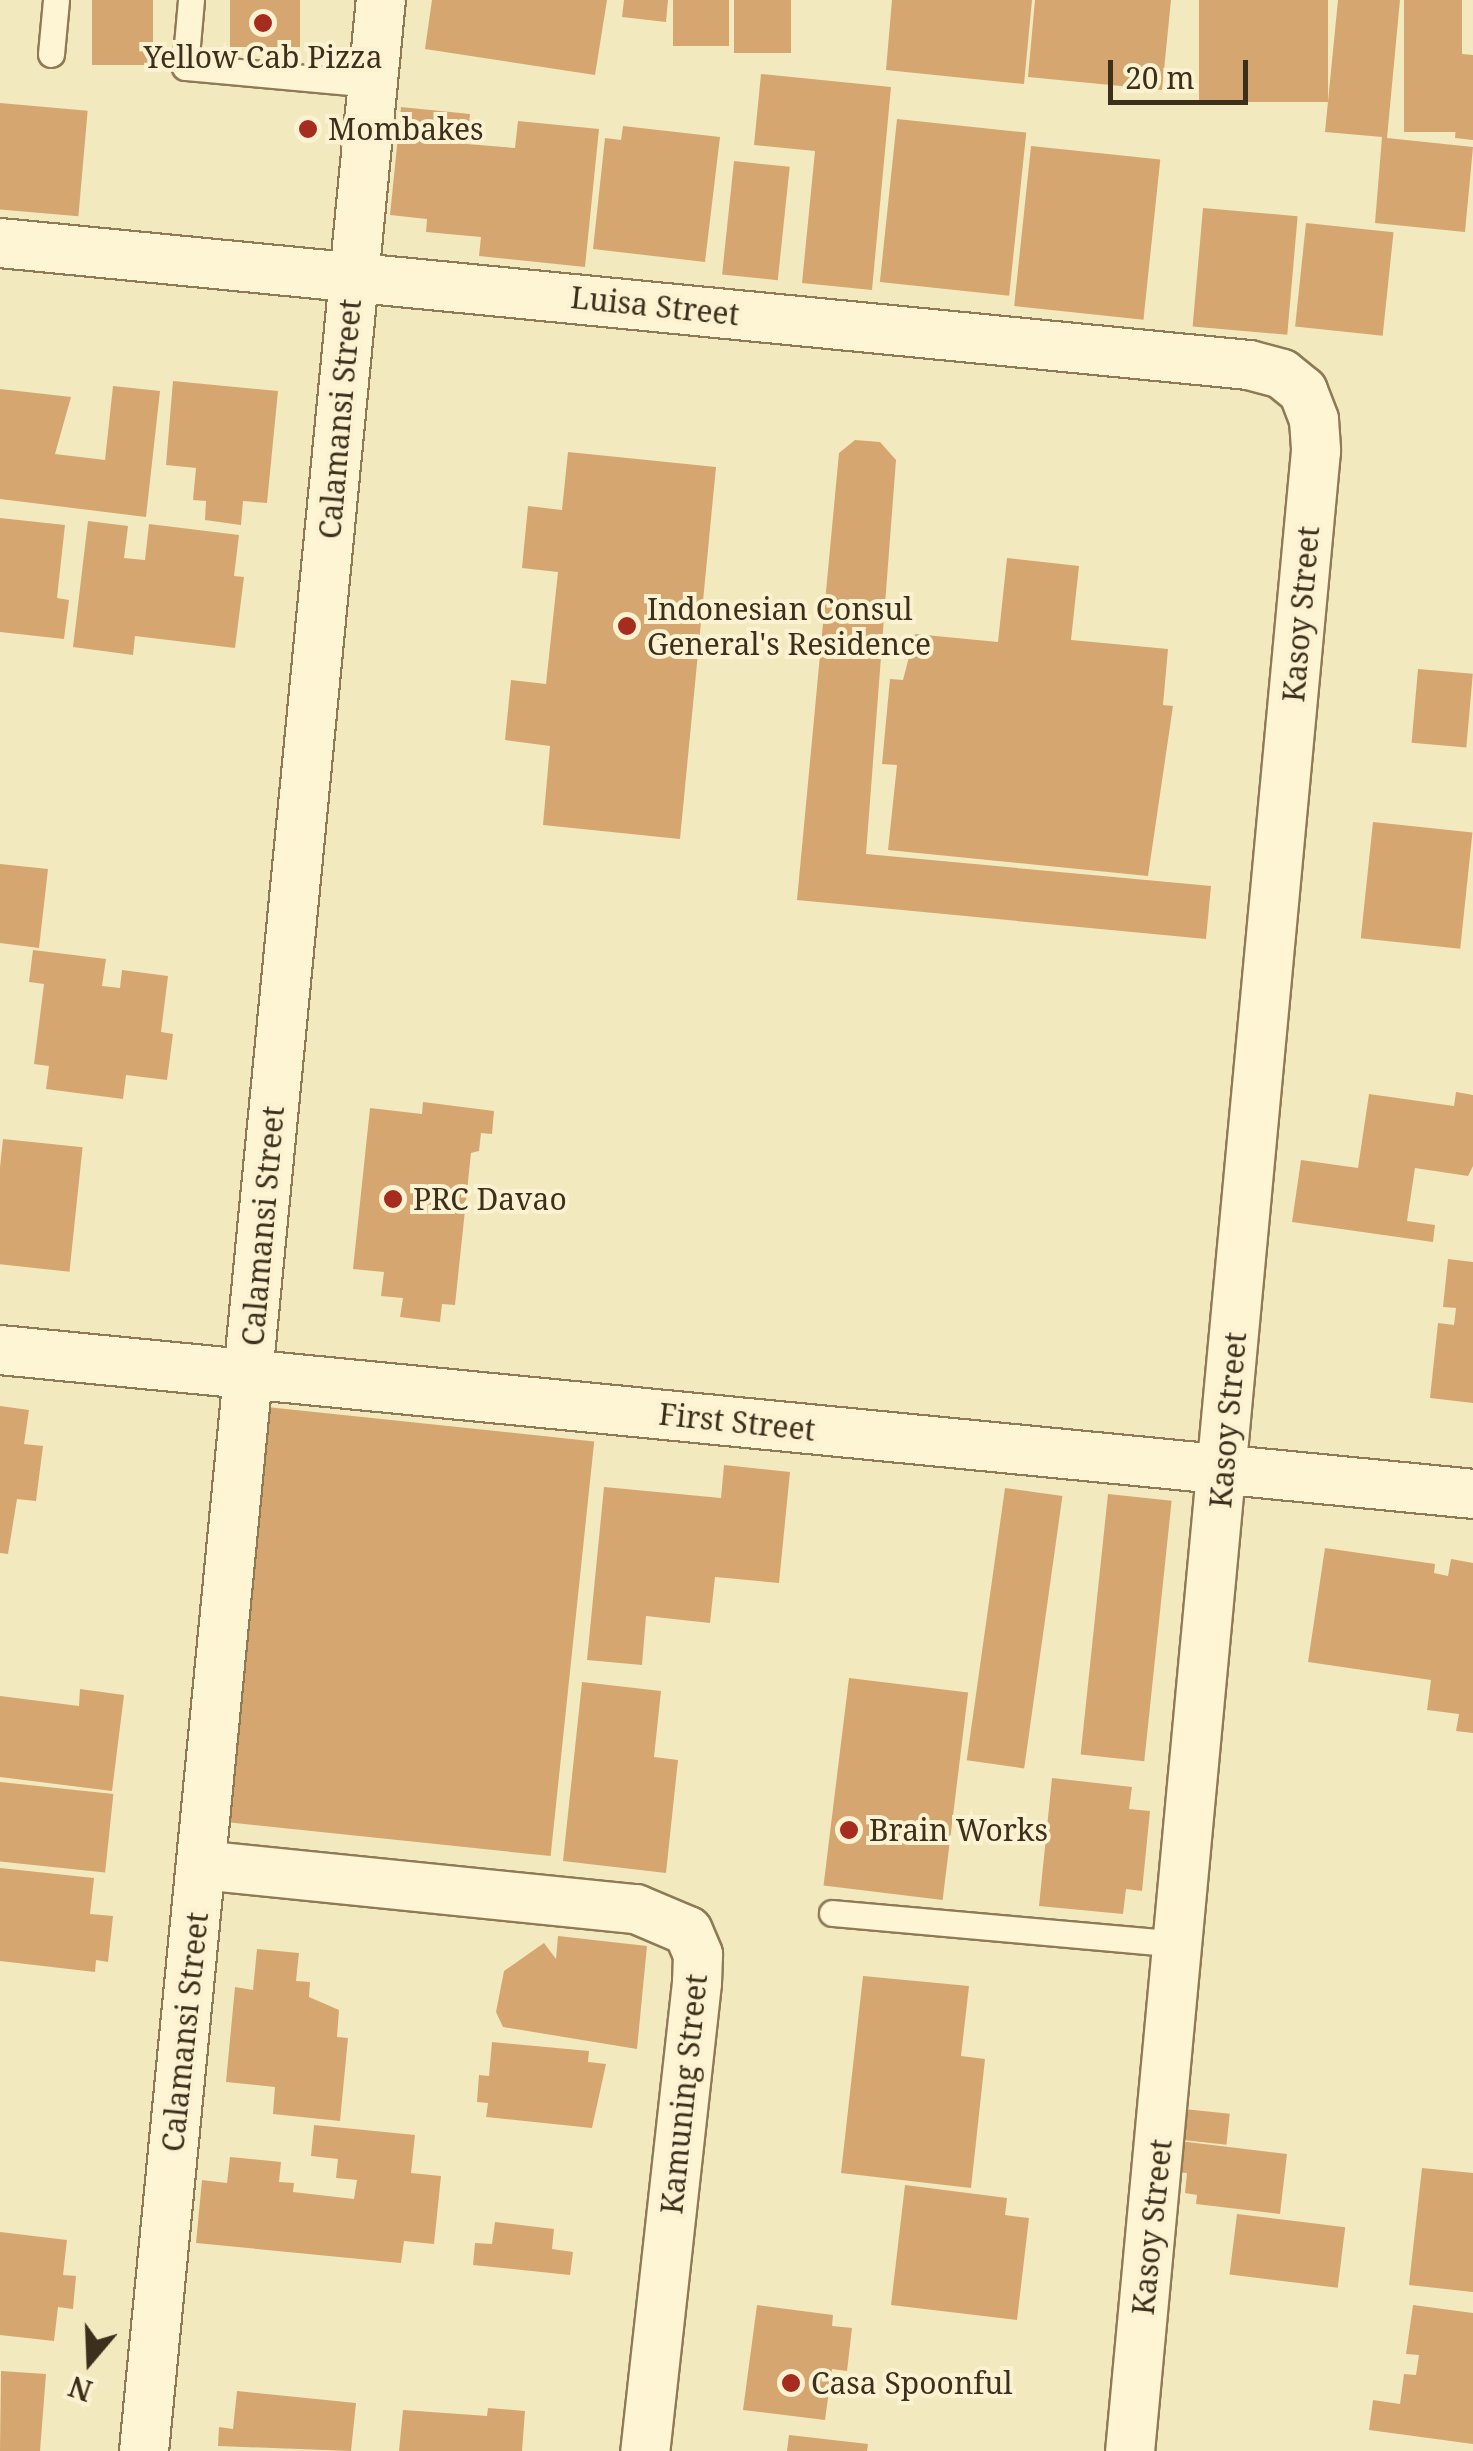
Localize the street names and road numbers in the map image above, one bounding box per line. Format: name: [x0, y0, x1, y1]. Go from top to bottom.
street label: Luisa Street: [569, 279, 741, 333]
street label: Calamansi Street: [312, 298, 368, 540]
street label: Kasoy Street: [1275, 524, 1327, 704]
street label: Calamansi Street: [235, 1105, 291, 1347]
street label: Kasoy Street: [1202, 1330, 1254, 1510]
street label: First Street: [657, 1396, 817, 1448]
street label: Calamansi Street: [155, 1910, 215, 2154]
street label: Kamuning Street: [653, 1972, 715, 2216]
street label: Kasoy Street: [1125, 2137, 1179, 2317]

